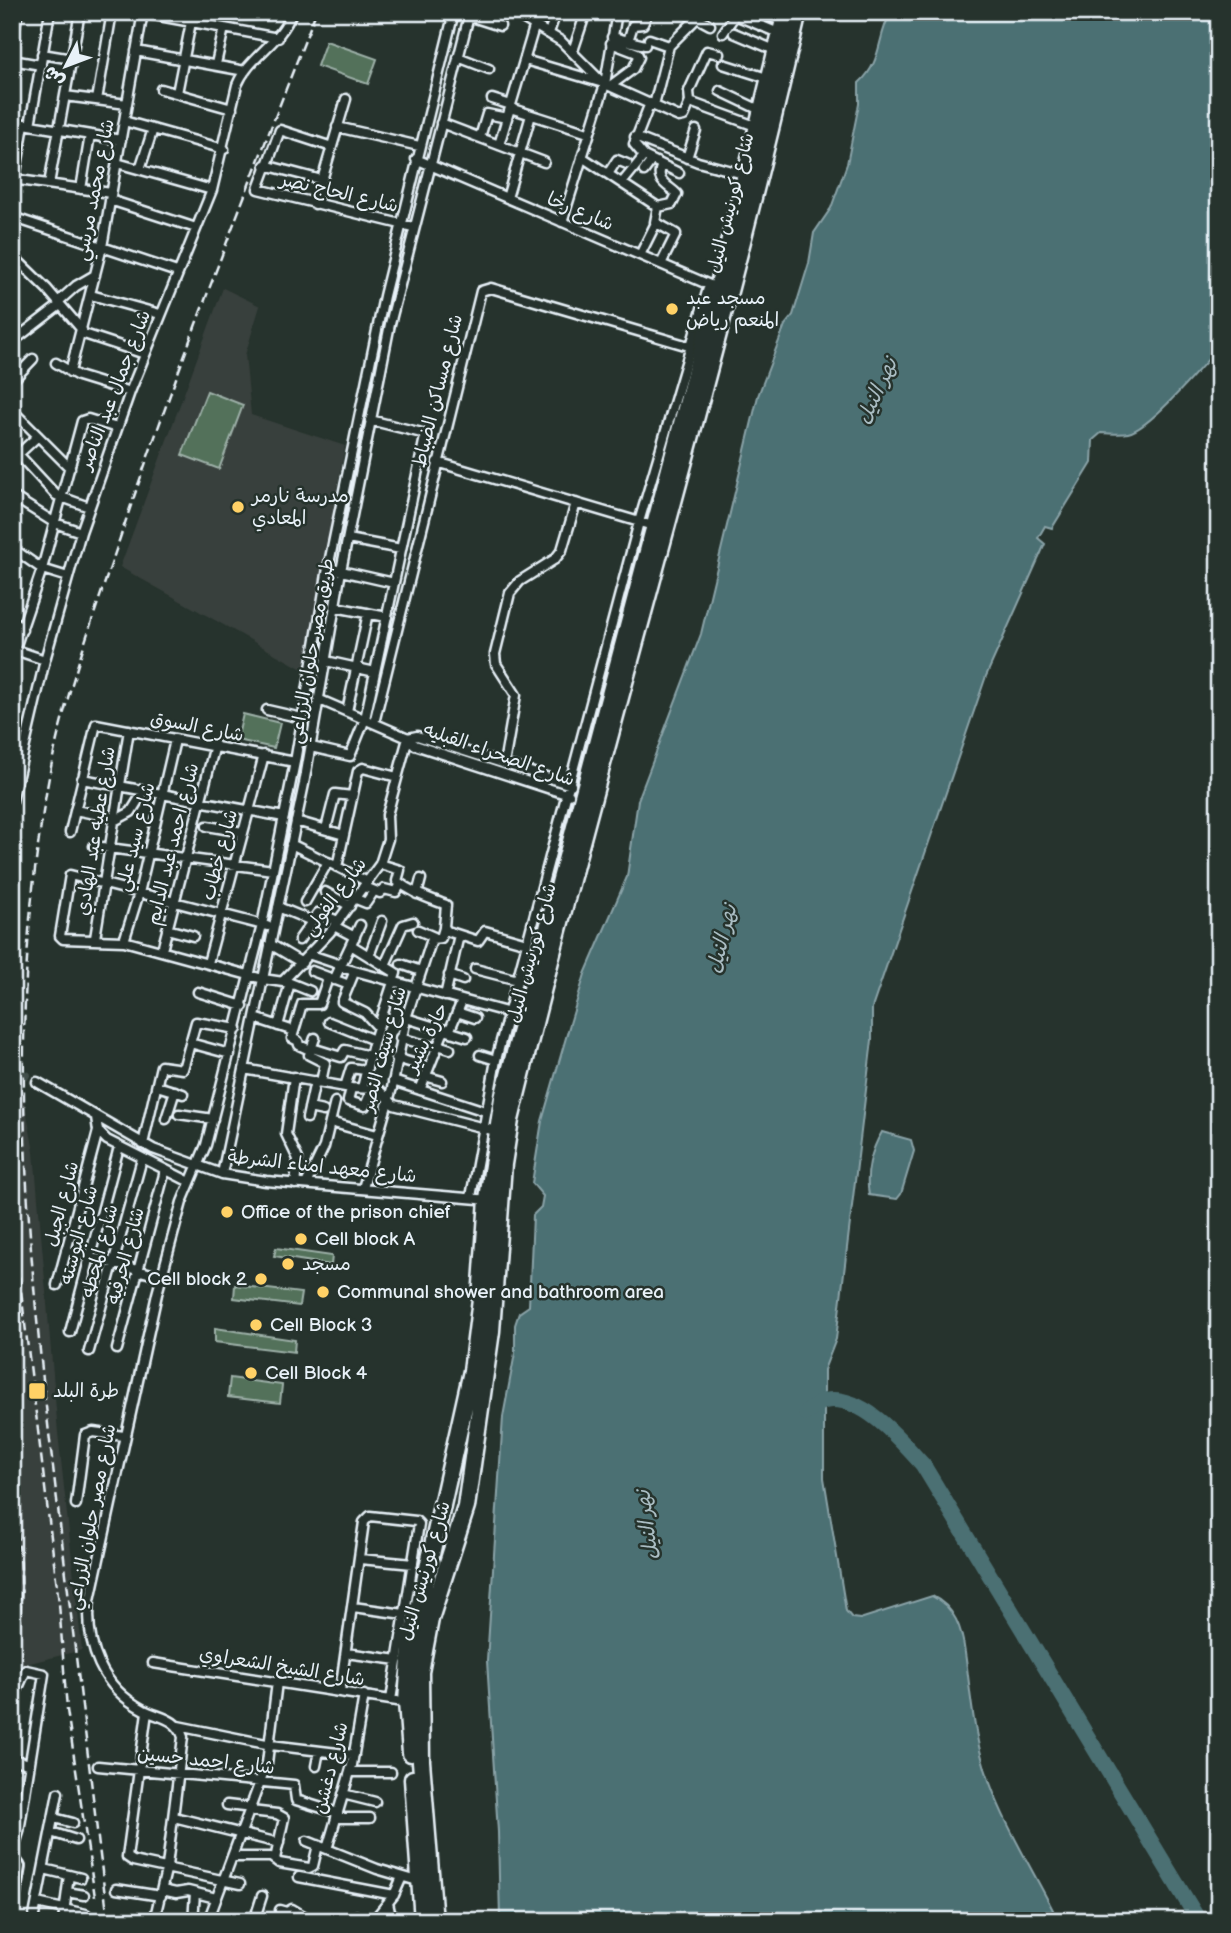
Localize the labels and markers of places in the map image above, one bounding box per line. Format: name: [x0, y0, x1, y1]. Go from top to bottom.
place label: مسجد عبد المنعم رياض: [686, 287, 779, 334]
marker: مسجد عبد المنعم رياض: [664, 301, 680, 317]
place label: مدرسة نارمر المعادي: [250, 485, 349, 532]
marker: مدرسة نارمر المعادي: [230, 499, 246, 515]
place label: Office of the prison chief: [241, 1201, 451, 1224]
marker: Office of the prison chief: [219, 1204, 235, 1220]
place label: Cell block A: [315, 1228, 416, 1251]
marker: Cell block A: [293, 1231, 309, 1247]
place label: مسجد: [302, 1253, 351, 1276]
marker: مسجد: [280, 1256, 296, 1272]
place label: Cell block 2: [147, 1268, 248, 1291]
marker: Cell block 2: [253, 1271, 269, 1287]
place label: Communal shower and bathroom area: [337, 1281, 664, 1304]
marker: Communal shower and bathroom area: [315, 1284, 331, 1300]
place label: Cell Block 3: [270, 1314, 373, 1337]
marker: Cell Block 3: [248, 1317, 264, 1333]
place label: Cell Block 4: [265, 1362, 368, 1385]
marker: Cell Block 4: [243, 1365, 259, 1381]
place label: طرة البلد: [53, 1380, 119, 1403]
marker: طرة البلد: [27, 1381, 47, 1401]

